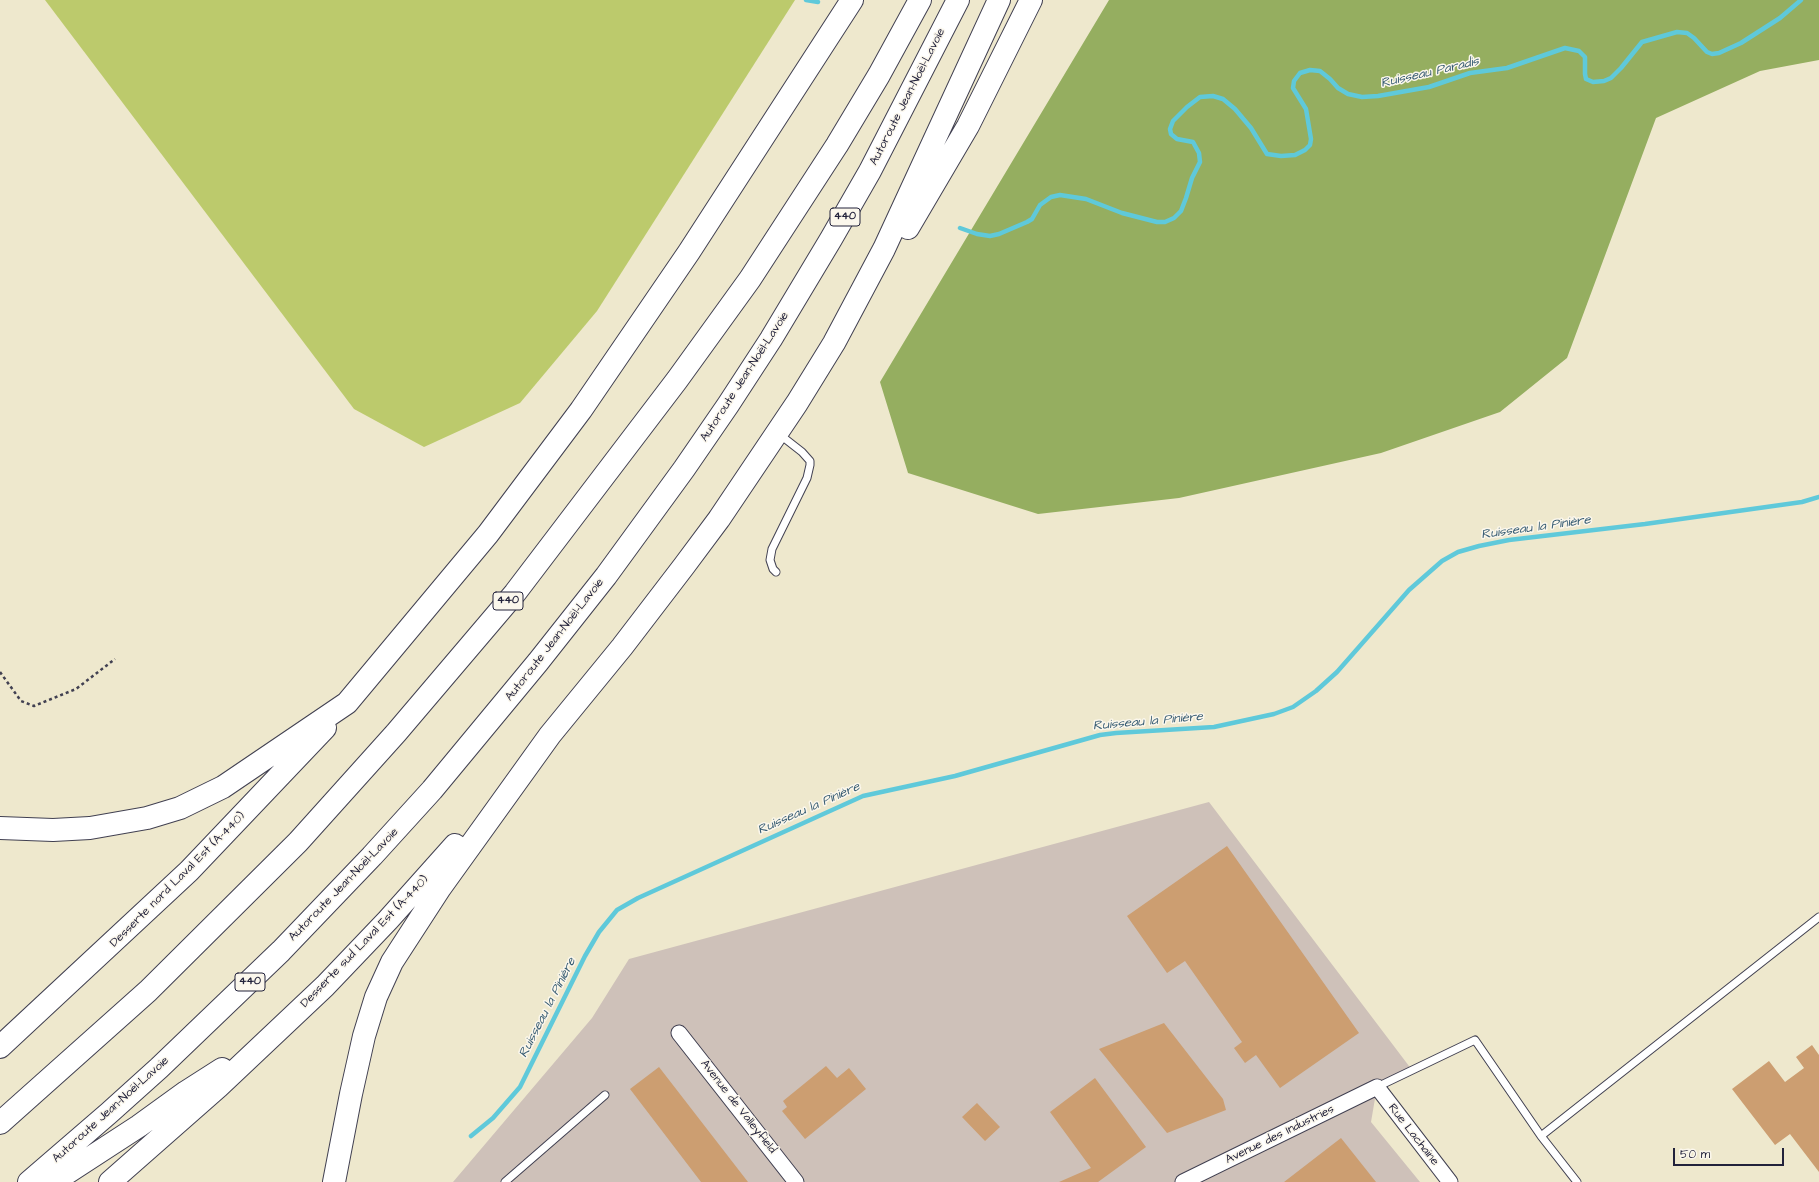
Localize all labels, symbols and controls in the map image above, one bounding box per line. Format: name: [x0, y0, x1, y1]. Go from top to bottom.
street label: Autoroute Jean-Noël-Lavoie: [867, 26, 949, 168]
water label: Ruisseau Paradis: [1379, 54, 1481, 92]
road number: 440: [830, 208, 860, 226]
street label: Autoroute Jean-Noël-Lavoie: [698, 309, 792, 445]
water label: Ruisseau la Pinière: [1480, 513, 1592, 543]
street label: Autoroute Jean-Noël-Lavoie: [503, 576, 607, 704]
road number: 440: [493, 592, 523, 610]
water label: Ruisseau la Pinière: [1092, 709, 1204, 735]
water label: Ruisseau la Pinière: [756, 779, 862, 839]
street label: Desserte nord Laval Est (A-440): [107, 809, 249, 951]
street label: Autoroute Jean-Noël-Lavoie: [286, 825, 402, 945]
street label: Desserte sud Laval Est (A-440): [298, 873, 432, 1011]
water label: Ruisseau la Pinière: [516, 955, 580, 1061]
road number: 440: [235, 973, 265, 991]
street label: Autoroute Jean-Noël-Lavoie: [50, 1054, 172, 1166]
street label: Avenue de Valleyfield: [697, 1057, 779, 1157]
street label: Rue Lachaine: [1384, 1101, 1442, 1169]
street label: Avenue des Industries: [1223, 1102, 1337, 1168]
scale bar: [1675, 1140, 1786, 1166]
text: 50 m: [1680, 1146, 1710, 1163]

